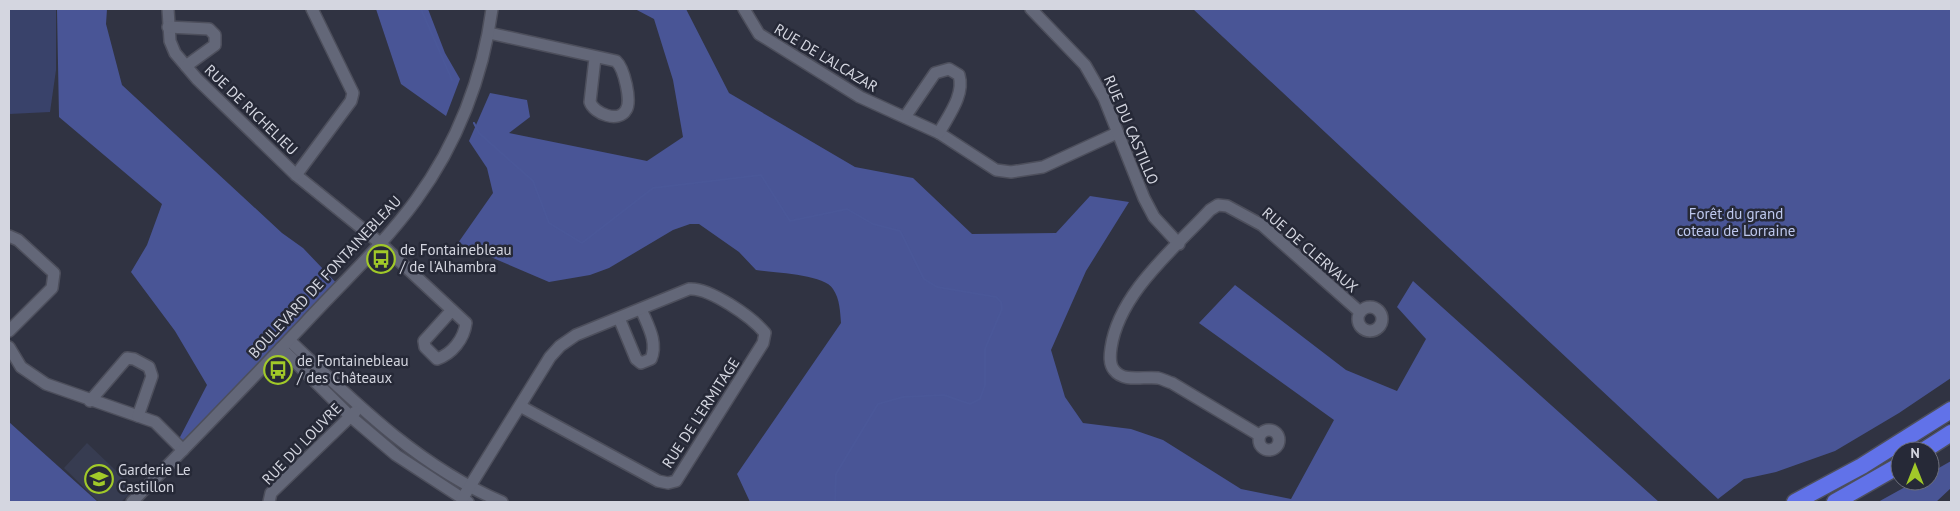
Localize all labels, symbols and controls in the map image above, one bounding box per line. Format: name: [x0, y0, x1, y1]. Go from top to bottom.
street label: RUE DE L'ALCAZAR: [771, 19, 882, 96]
street label: RUE DE RICHELIEU: [201, 60, 302, 159]
street label: RUE DU CASTILLO: [1100, 72, 1163, 187]
street label: BOULEVARD DE FONTAINEBLEAU: [244, 191, 405, 362]
street label: RUE DE CLERVAUX: [1258, 203, 1362, 296]
park label: Forêt du grand coteau de Lorraine: [1677, 204, 1795, 240]
place label: de Fontainebleau / de l'Alhambra: [399, 240, 512, 276]
bus stop icon: de Fontainebleau / de l'Alhambra: [366, 244, 396, 274]
place label: de Fontainebleau / des Châteaux: [296, 351, 409, 387]
street label: RUE DE L'ERMITAGE: [658, 354, 743, 472]
bus stop icon: de Fontainebleau / des Châteaux: [263, 355, 293, 385]
street label: RUE DU LOUVRE: [258, 399, 346, 489]
north arrow: [1890, 441, 1940, 491]
text: N: [1910, 444, 1920, 462]
place label: Garderie Le Castillon: [118, 460, 191, 496]
school or university icon: Garderie Le Castillon: [84, 464, 114, 494]

